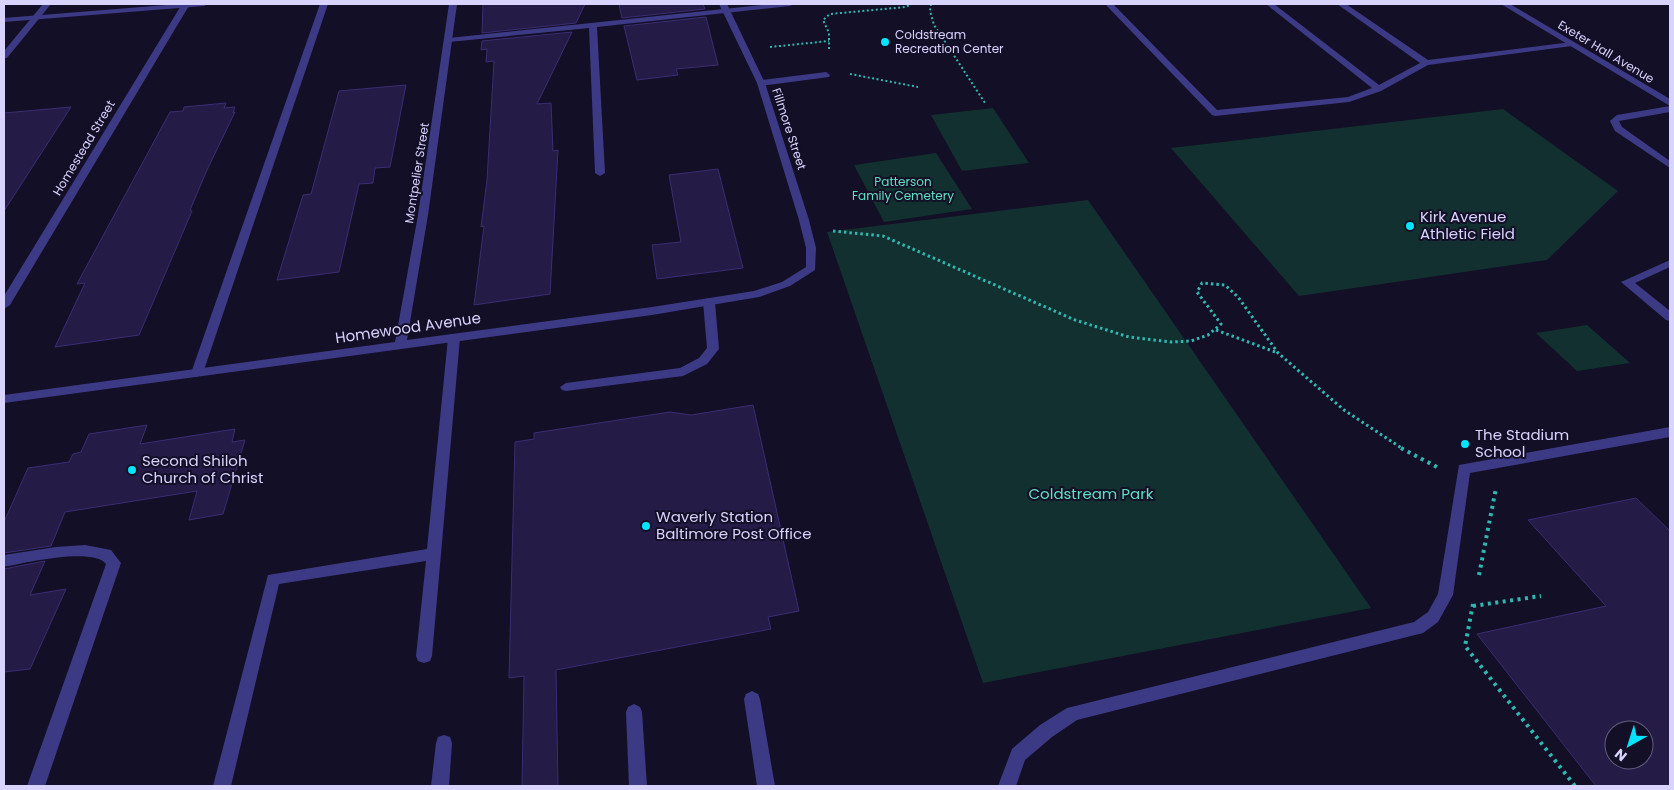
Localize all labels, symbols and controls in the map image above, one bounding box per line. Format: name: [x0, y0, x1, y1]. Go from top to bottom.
street label: Exeter Hall Avenue: [1555, 16, 1658, 87]
place label: Coldstream Recreation Center: [895, 26, 1004, 57]
marker: Coldstream Recreation Center: [879, 36, 891, 48]
street label: Fillmore Street: [768, 86, 811, 172]
street label: Homestead Street: [48, 97, 119, 199]
street label: Montpelier Street: [400, 121, 433, 225]
park label: Patterson Family Cemetery: [852, 173, 954, 204]
place label: Kirk Avenue Athletic Field: [1420, 206, 1515, 244]
marker: Kirk Avenue Athletic Field: [1404, 220, 1416, 232]
street label: Homewood Avenue: [334, 307, 482, 348]
place label: The Stadium School: [1475, 424, 1569, 462]
marker: The Stadium School: [1459, 438, 1471, 450]
place label: Second Shiloh Church of Christ: [142, 450, 263, 488]
marker: Second Shiloh Church of Christ: [126, 464, 138, 476]
park label: Coldstream Park: [1029, 483, 1154, 504]
place label: Waverly Station Baltimore Post Office: [656, 506, 811, 544]
marker: Waverly Station Baltimore Post Office: [640, 520, 652, 532]
north arrow: [1604, 720, 1654, 770]
text: N: [1610, 744, 1631, 766]

